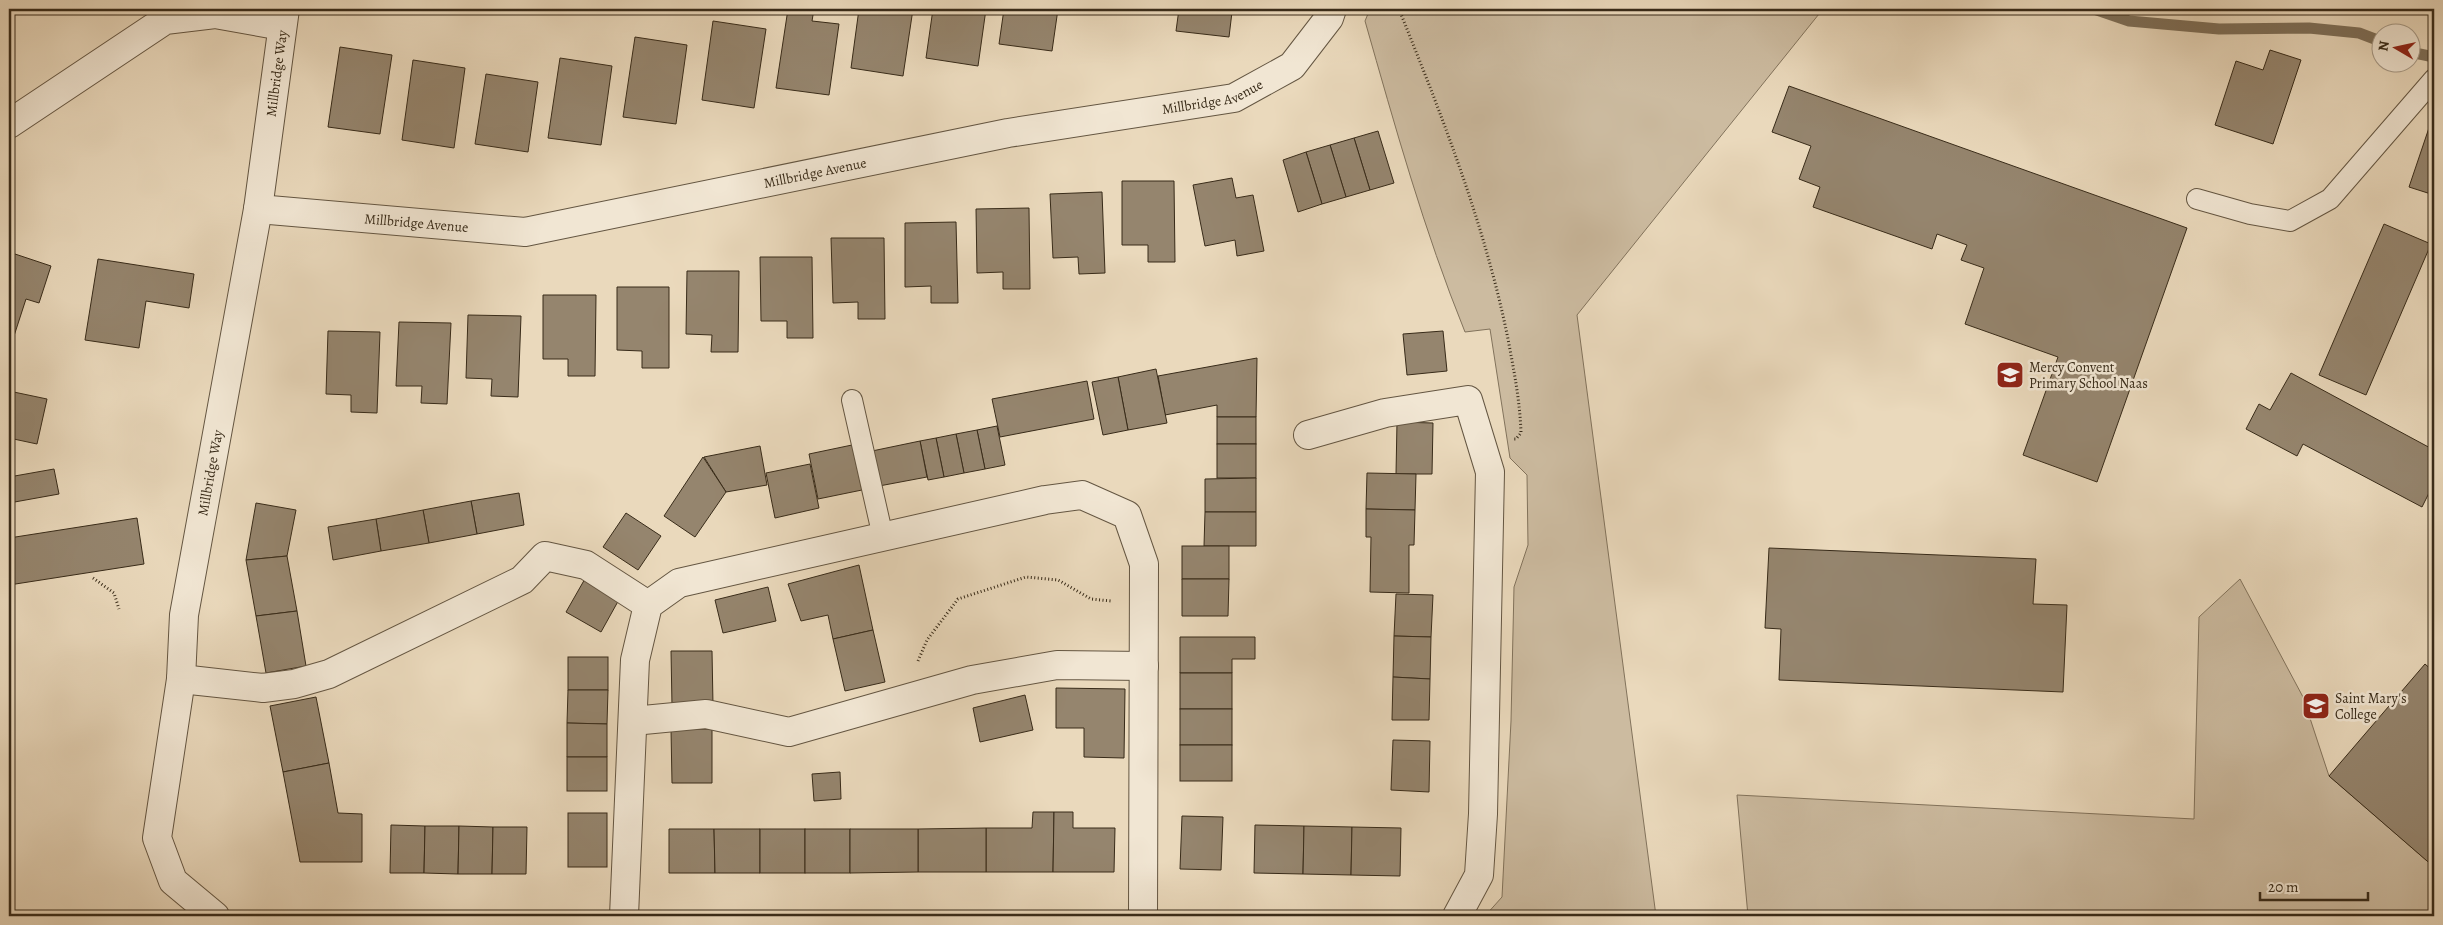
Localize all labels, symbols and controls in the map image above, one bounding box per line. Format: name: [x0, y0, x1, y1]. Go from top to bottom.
north arrow: [2370, 22, 2420, 72]
street label: Millbridge Way: [262, 28, 292, 118]
text: N: [2373, 40, 2394, 53]
street label: Millbridge Avenue: [1161, 75, 1266, 119]
street label: Millbridge Avenue: [762, 153, 868, 193]
street label: Millbridge Avenue: [364, 209, 469, 237]
place label: Mercy Convent Primary School Naas: [2029, 358, 2148, 393]
school or university icon: Mercy Convent Primary School Naas: [1995, 360, 2025, 390]
street label: Millbridge Way: [193, 428, 228, 517]
place label: Saint Mary's College: [2335, 689, 2407, 724]
school or university icon: Saint Mary's College: [2301, 691, 2331, 721]
scale bar: [2260, 870, 2368, 902]
text: 20 m: [2268, 877, 2299, 897]

